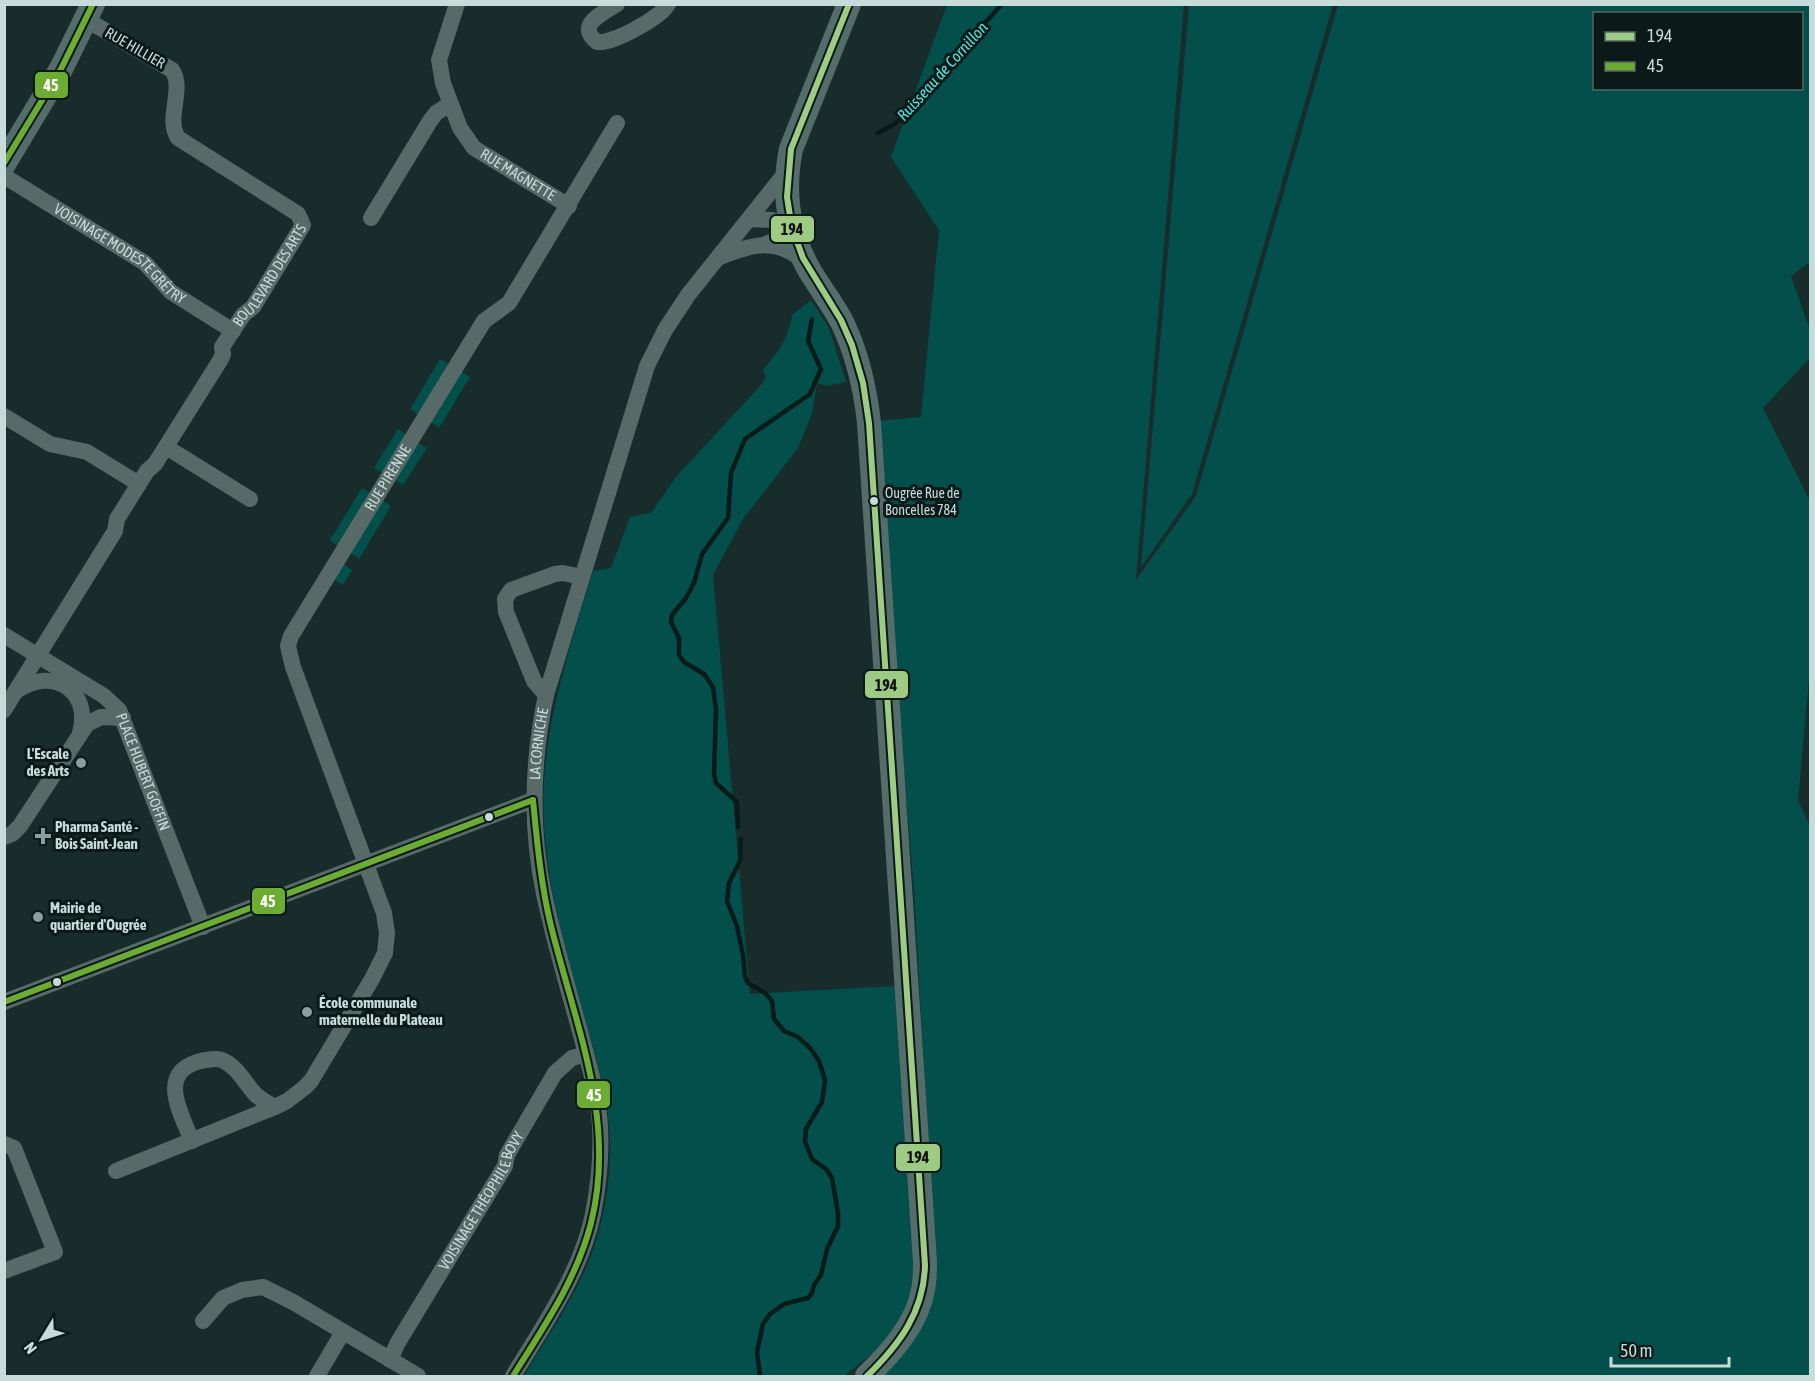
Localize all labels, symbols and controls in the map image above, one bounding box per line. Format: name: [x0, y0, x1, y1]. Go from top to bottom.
legend: [1593, 12, 1803, 90]
water label: Ruisseau de Cornillon: [893, 18, 991, 124]
street label: RUE HILLIER: [102, 24, 169, 72]
text: 194: [1647, 25, 1672, 46]
text: 45: [1647, 55, 1664, 76]
line badge: 45: [34, 71, 69, 99]
text: 45: [42, 76, 59, 94]
street label: RUE MAGNETTE: [477, 145, 559, 204]
street label: VOISINAGE MODESTE GRÉTRY: [51, 200, 189, 307]
line badge: 194: [770, 215, 815, 243]
text: 194: [781, 220, 804, 238]
street label: BOULEVARD DES ARTS: [229, 221, 310, 329]
street label: RUE PIRENNE: [361, 441, 414, 514]
place label: Ougrée Rue de Boncelles 784: [885, 485, 960, 518]
marker: Ougrée Rue de Boncelles 784: [868, 495, 880, 507]
line badge: 194: [864, 670, 909, 699]
text: 194: [875, 676, 898, 694]
street label: LA CORNICHE: [526, 706, 551, 780]
street label: PLACE HUBERT GOFFIN: [113, 711, 174, 833]
place label: L'Escale des Arts: [26, 745, 70, 779]
marker: L'Escale des Arts: [74, 756, 88, 770]
unlabelled marker: [483, 811, 495, 823]
place label: Pharma Santé - Bois Saint-Jean: [55, 818, 138, 852]
marker: Pharma Santé - Bois Saint-Jean: [36, 829, 50, 843]
line badge: 45: [251, 887, 286, 915]
text: 45: [259, 892, 276, 910]
place label: Mairie de quartier d'Ougrée: [50, 899, 147, 933]
marker: Mairie de quartier d'Ougrée: [31, 910, 45, 924]
unlabelled marker: [51, 976, 63, 988]
place label: École communale maternelle du Plateau: [319, 994, 443, 1028]
marker: École communale maternelle du Plateau: [300, 1005, 314, 1019]
line badge: 45: [576, 1080, 611, 1109]
text: 45: [585, 1086, 602, 1104]
street label: VOISINAGE THÉOPHILE BOVY: [435, 1128, 527, 1273]
line badge: 194: [895, 1143, 941, 1172]
text: 194: [907, 1148, 930, 1166]
north arrow: [12, 1309, 72, 1369]
scale bar: [1611, 1330, 1730, 1368]
text: N: [20, 1339, 40, 1358]
text: 50 m: [1620, 1340, 1652, 1361]

